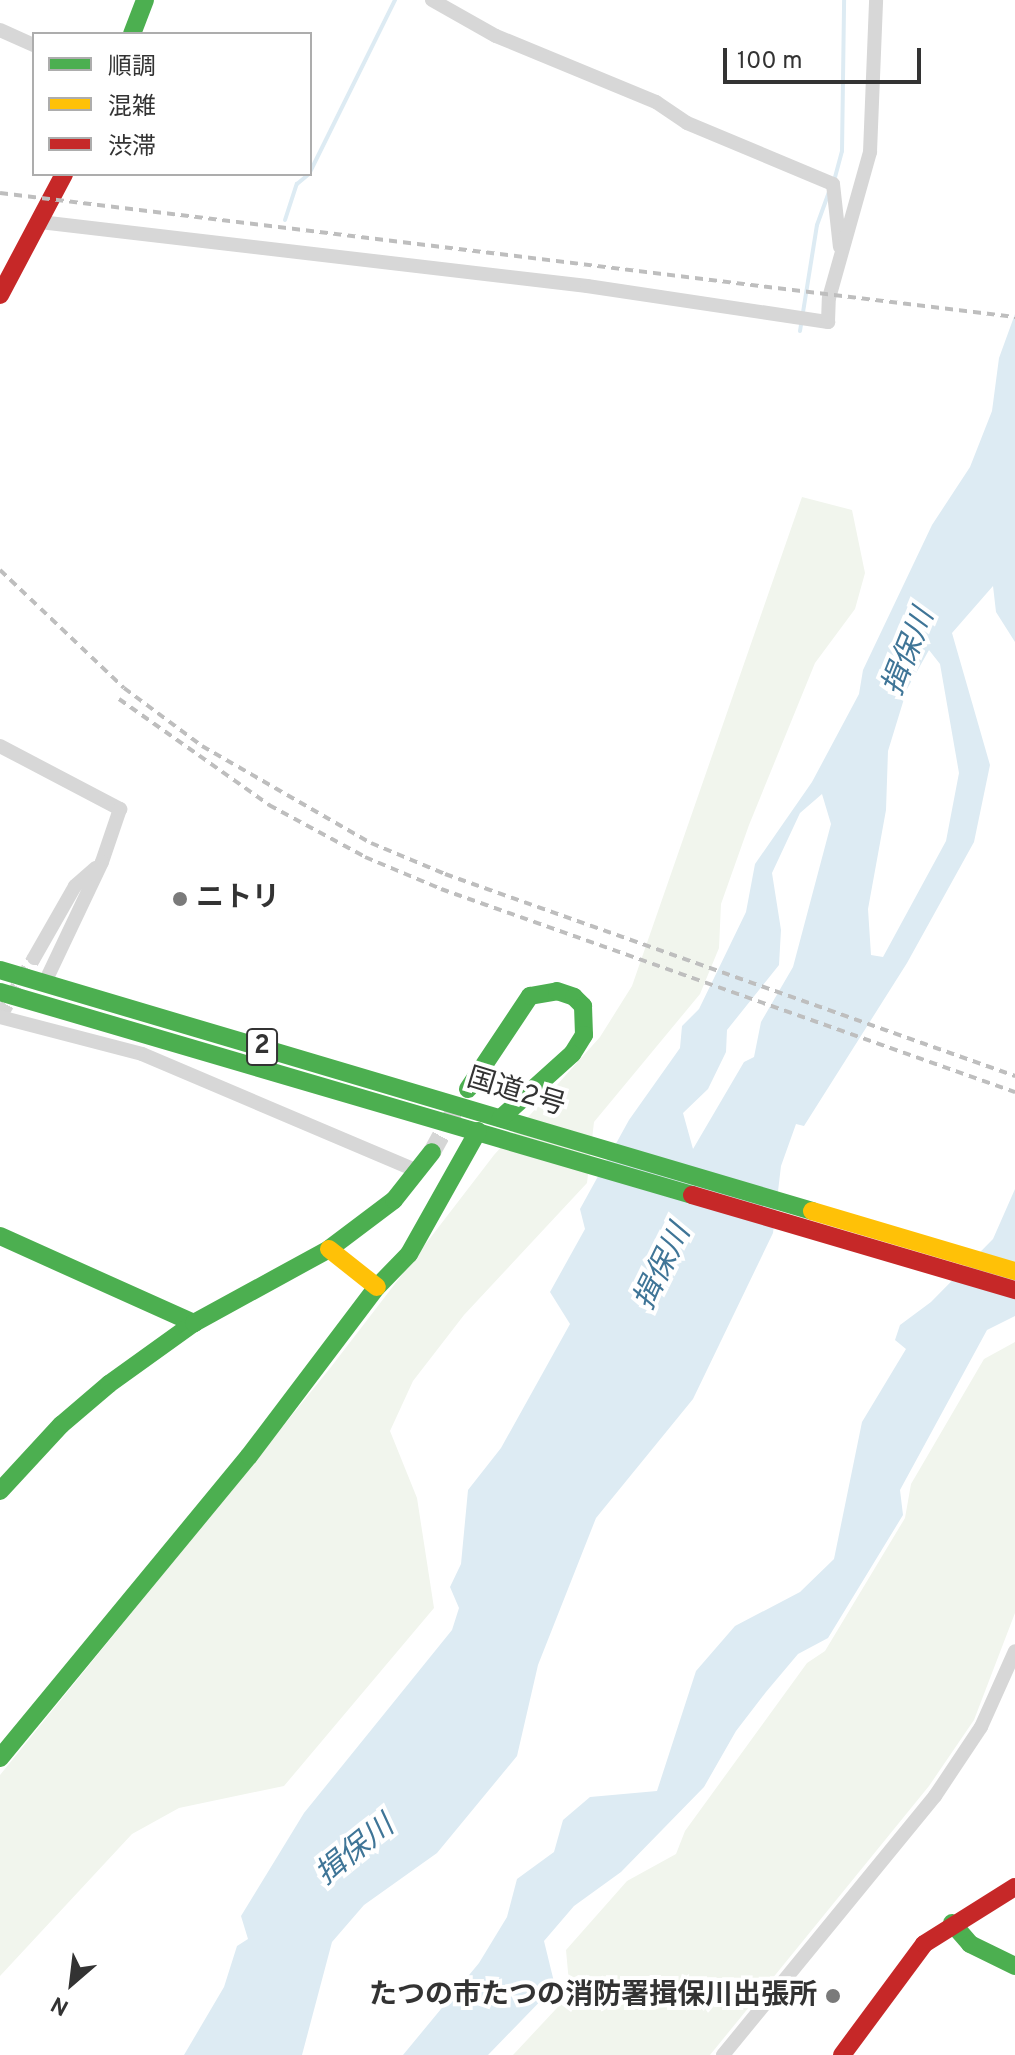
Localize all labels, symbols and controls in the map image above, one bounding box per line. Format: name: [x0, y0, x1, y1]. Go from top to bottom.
legend: [32, 32, 312, 176]
scale bar: [727, 32, 925, 82]
text: 100 m: [737, 47, 803, 77]
text: 順調: [108, 53, 156, 83]
text: 混雑: [108, 93, 156, 123]
text: 渋滞: [108, 133, 156, 163]
water label: 揖保川: [876, 605, 944, 701]
place label: ニトリ: [196, 882, 280, 916]
marker: ニトリ: [171, 890, 189, 908]
road number: 2: [246, 1025, 278, 1069]
street label: 国道2号: [463, 1062, 569, 1124]
water label: 揖保川: [628, 1220, 700, 1316]
water label: 揖保川: [310, 1810, 402, 1894]
north arrow: [32, 1943, 112, 2023]
place label: たつの市たつの消防署揖保川出張所: [369, 1979, 817, 2013]
marker: たつの市たつの消防署揖保川出張所: [824, 1987, 842, 2005]
text: N: [47, 1989, 74, 2020]

